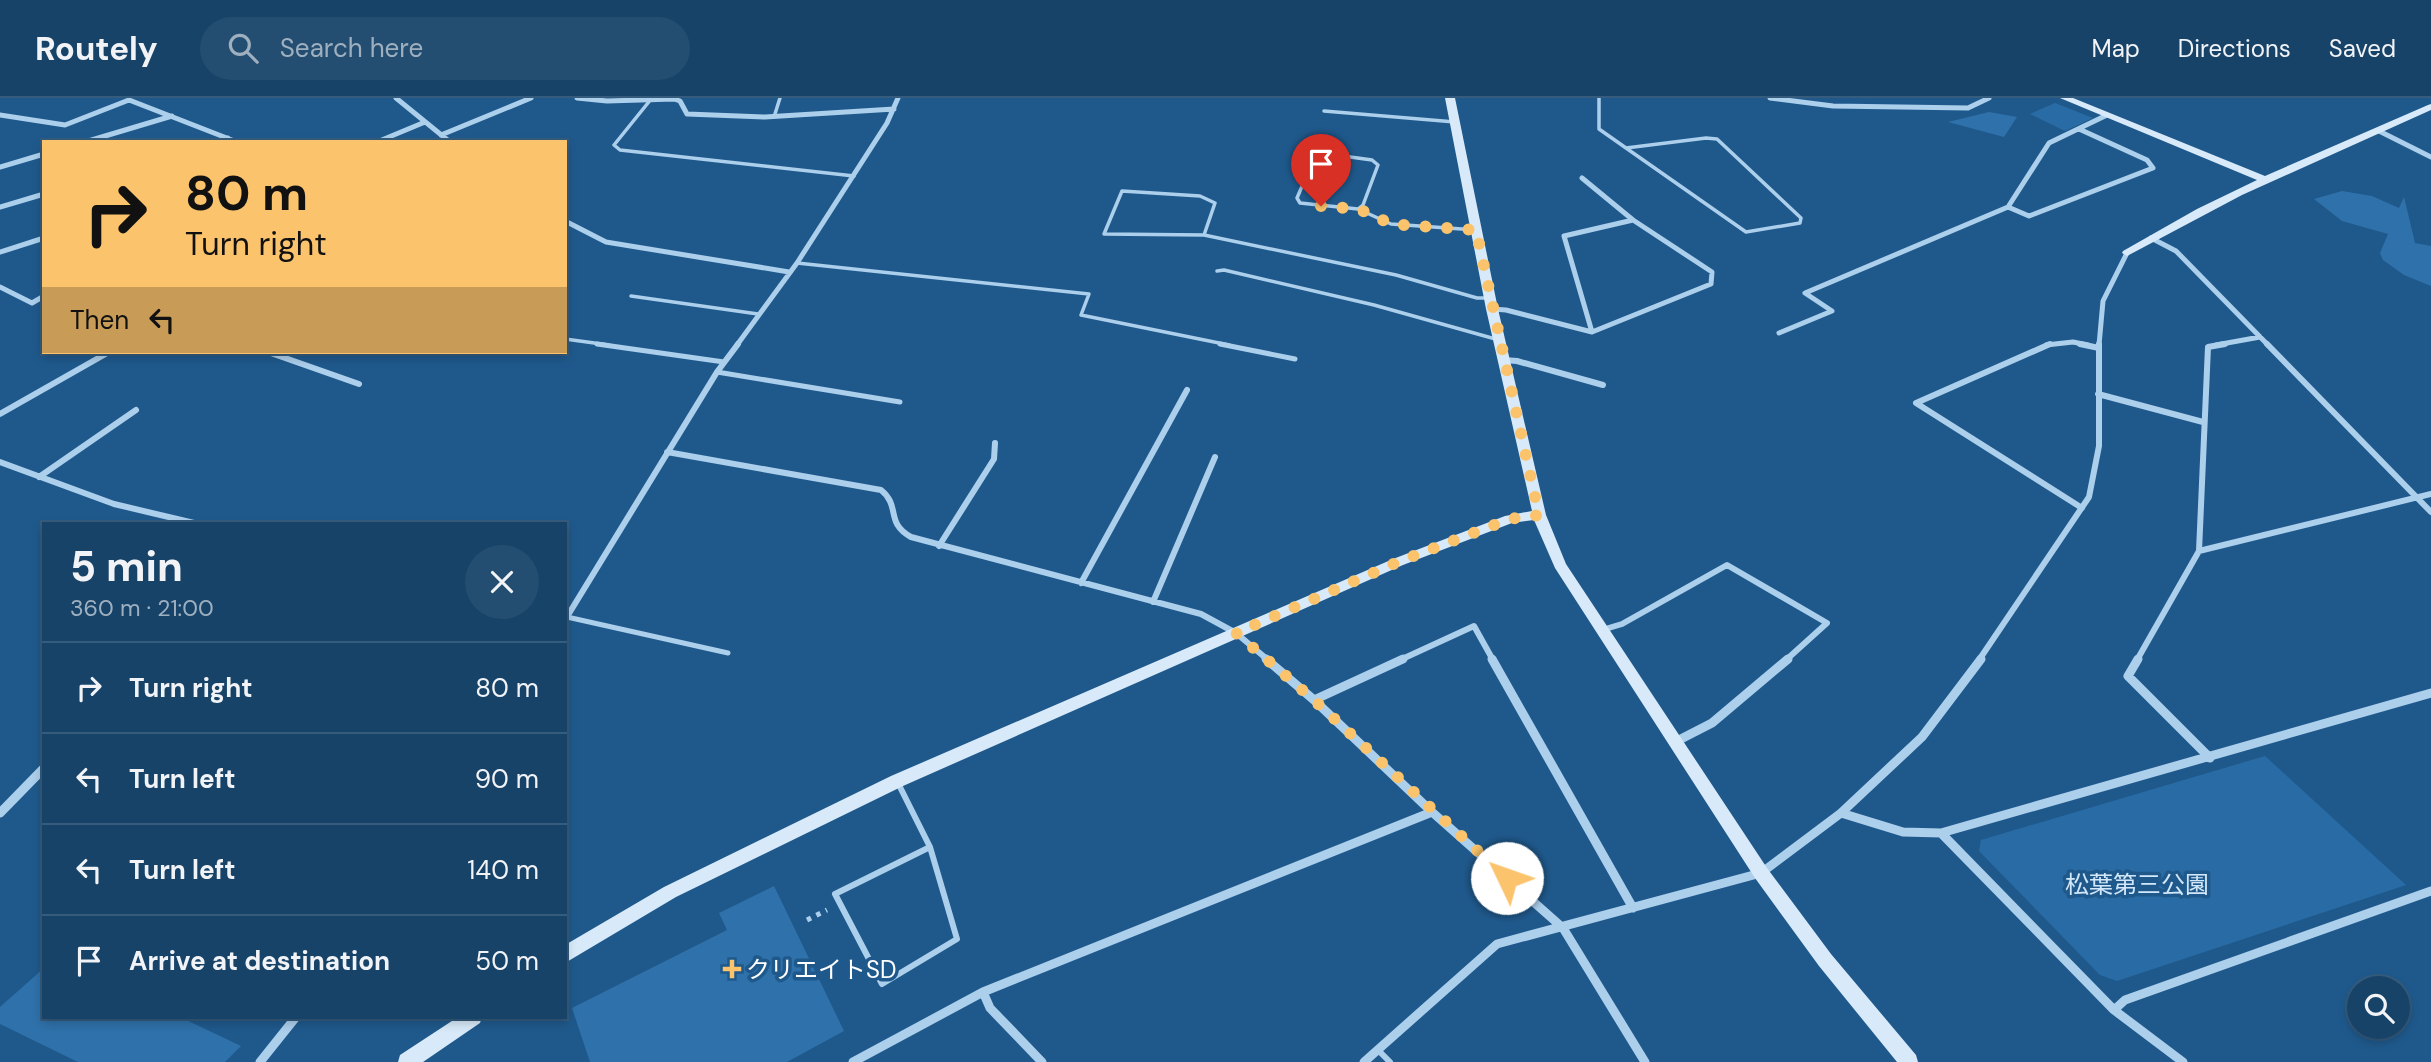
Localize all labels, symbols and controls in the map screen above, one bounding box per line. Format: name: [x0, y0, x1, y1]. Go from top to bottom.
search box: [200, 17, 690, 80]
text: Routely: [35, 27, 158, 70]
icon: search: [224, 29, 262, 67]
text: Search here: [280, 31, 423, 65]
text: Map: [2092, 33, 2140, 64]
text: Directions: [2178, 33, 2291, 64]
text: Saved: [2329, 33, 2396, 64]
pin: [1291, 134, 1351, 206]
icon: arrive: [1302, 145, 1340, 183]
text: 80 m: [185, 161, 308, 225]
icon: right: [70, 168, 161, 259]
text: Turn right: [185, 223, 327, 265]
icon: left: [143, 301, 181, 339]
text: Then: [70, 303, 129, 337]
text: 5 min: [70, 539, 183, 594]
button: close: [465, 545, 539, 619]
text: 360 m · 21:00: [70, 593, 214, 623]
icon: right: [70, 669, 108, 707]
text: Turn right: [129, 671, 253, 705]
text: 80 m: [475, 671, 539, 705]
icon: left: [70, 760, 108, 798]
text: Turn left: [129, 762, 236, 796]
text: 90 m: [475, 762, 539, 796]
position arrow: [1470, 841, 1544, 915]
icon: left: [70, 851, 108, 889]
text: Turn left: [129, 853, 236, 887]
text: 140 m: [467, 853, 539, 887]
park label: 松葉第三公園: [2065, 869, 2209, 900]
icon: arrive: [70, 942, 108, 980]
text: Arrive at destination: [129, 944, 390, 978]
text: 50 m: [475, 944, 539, 978]
place label: クリエイトSD: [746, 954, 896, 985]
marker: クリエイトSD: [724, 961, 740, 977]
map controls: [2347, 976, 2410, 1039]
button: search: [2347, 976, 2410, 1039]

